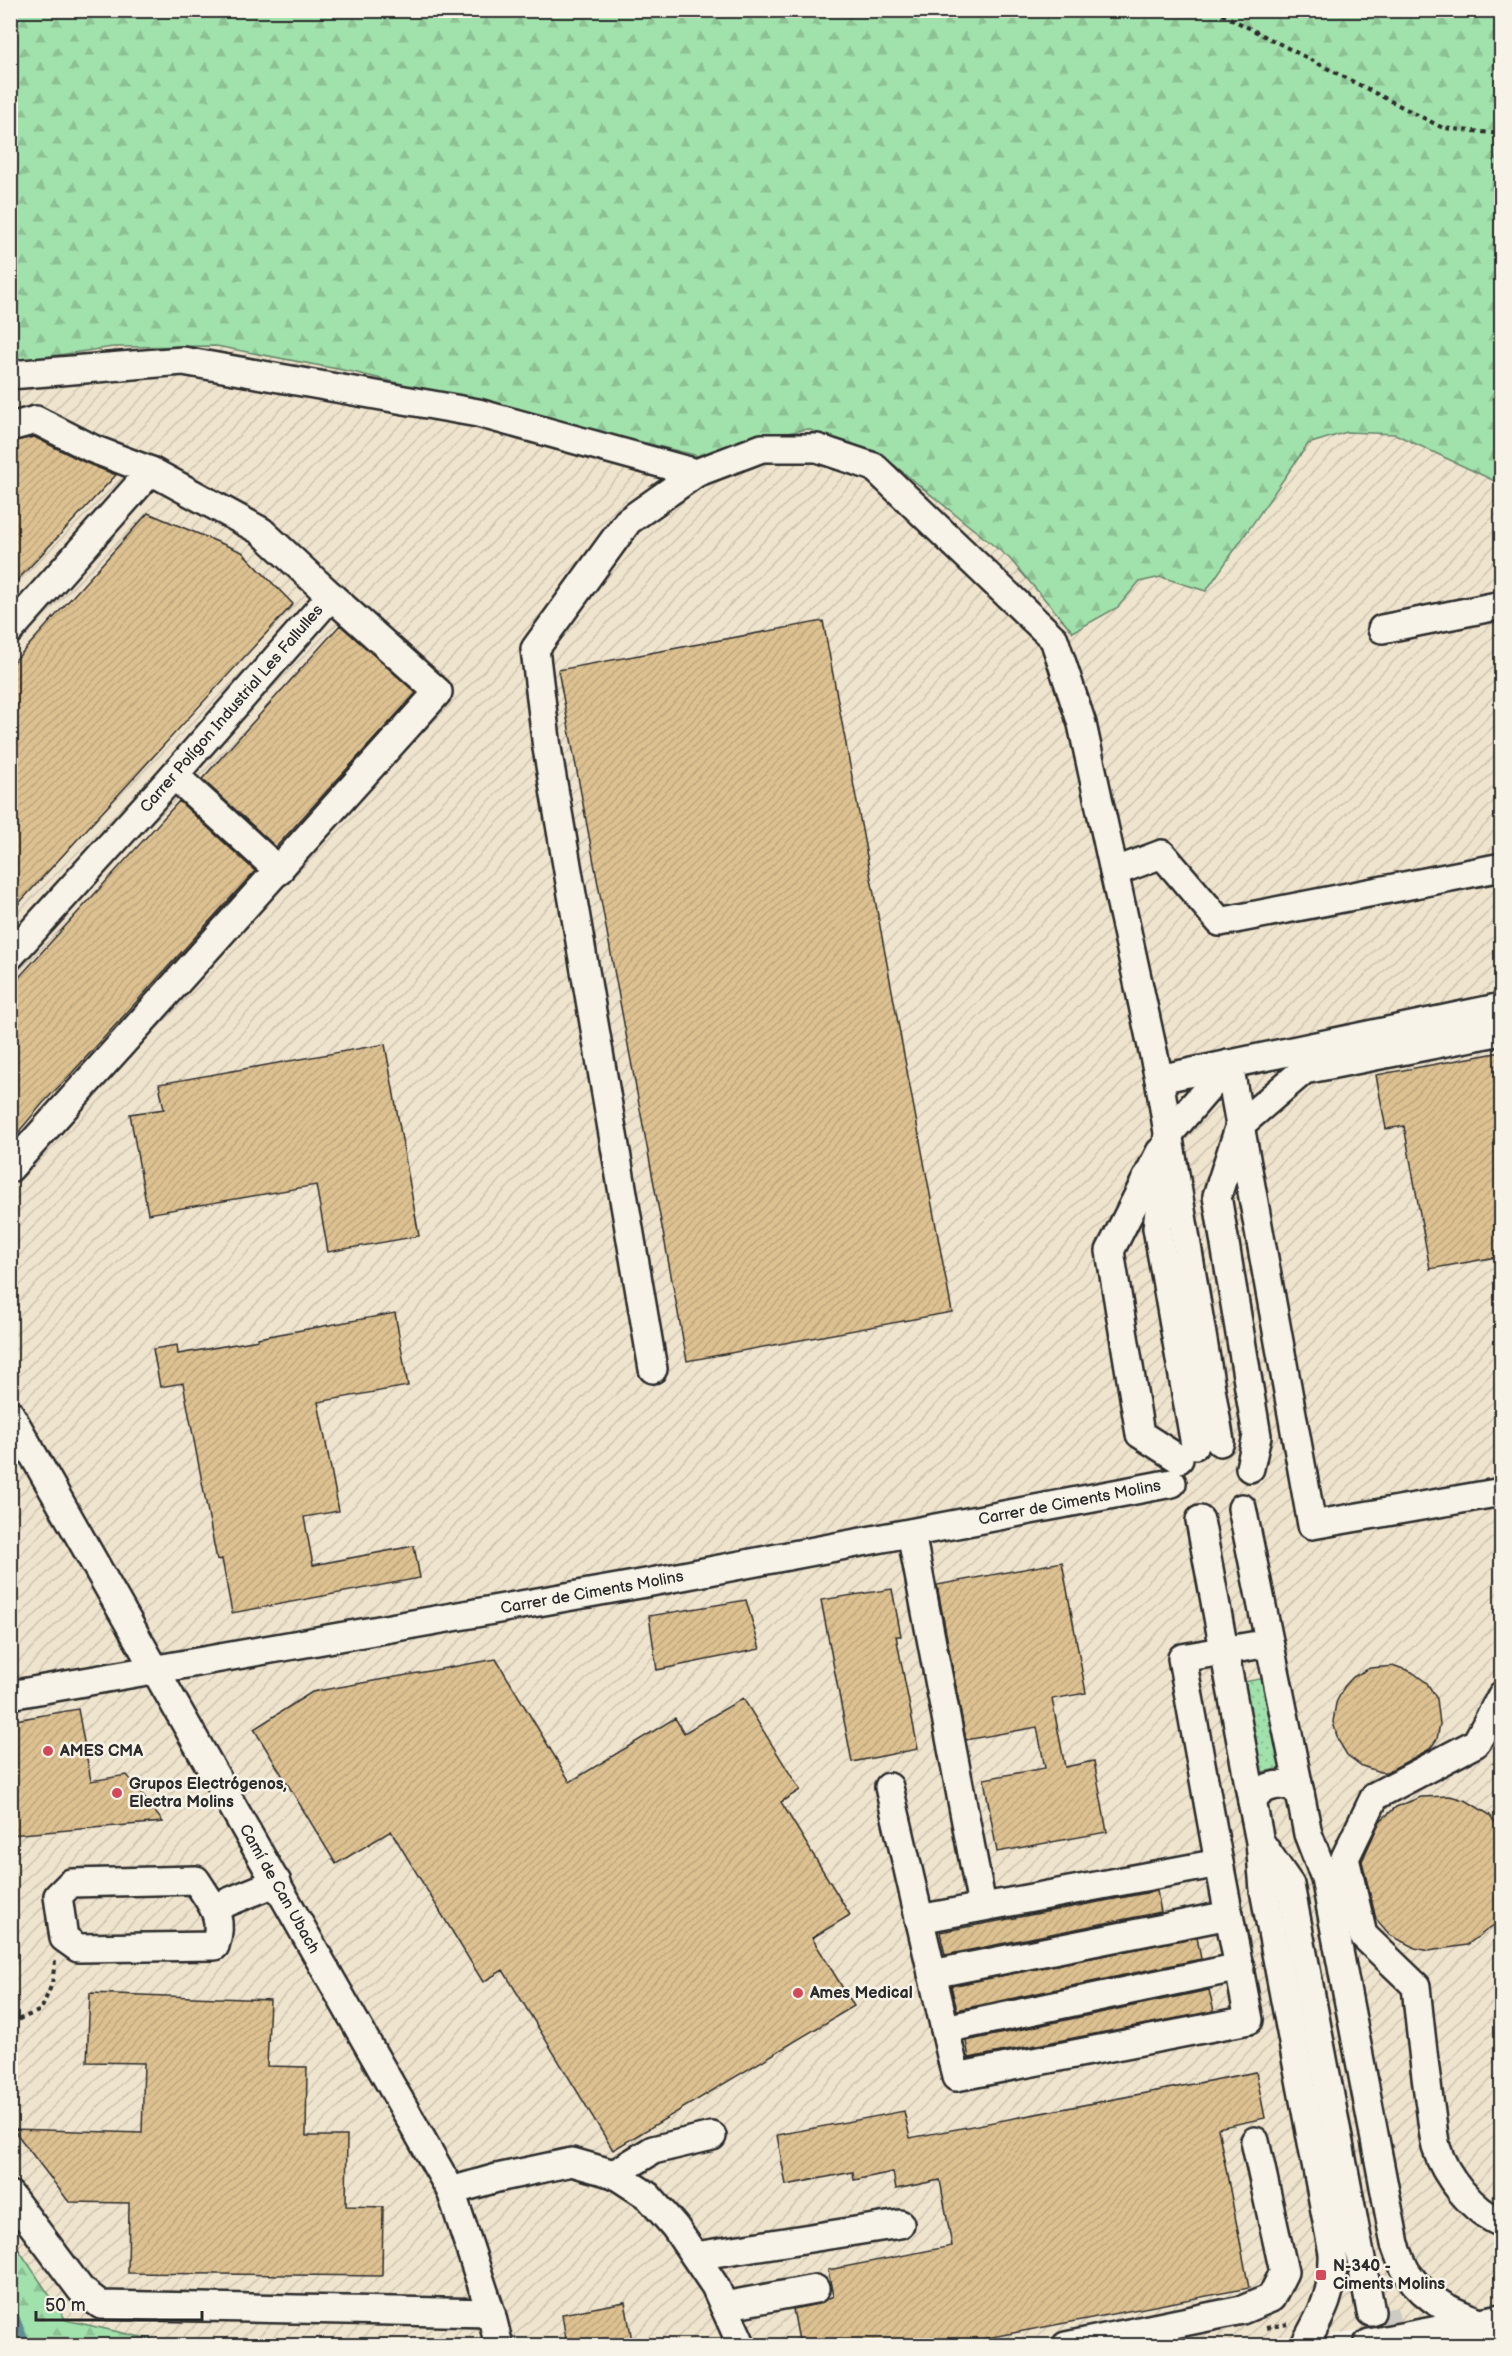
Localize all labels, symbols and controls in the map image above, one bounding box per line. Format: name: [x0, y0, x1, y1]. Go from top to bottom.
street label: Carrer Polígon Industrial Les Fallulles: [137, 601, 328, 817]
street label: Carrer de Ciments Molins: [977, 1476, 1163, 1529]
street label: Carrer de Ciments Molins: [499, 1567, 685, 1618]
place label: AMES CMA: [59, 1742, 143, 1761]
marker: AMES CMA: [41, 1744, 55, 1758]
place label: Grupos Electrógenos, Electra Molins: [129, 1775, 287, 1812]
marker: Grupos Electrógenos, Electra Molins: [110, 1786, 124, 1800]
street label: Camí de Can Ubach: [235, 1821, 324, 1957]
place label: Ames Medical: [809, 1984, 913, 2003]
marker: Ames Medical: [791, 1986, 805, 2000]
place label: N-340 - Ciments Molins: [1333, 2257, 1445, 2294]
marker: N-340 - Ciments Molins: [1314, 2268, 1328, 2282]
scale bar: [36, 2284, 202, 2322]
text: 50 m: [45, 2295, 86, 2316]

